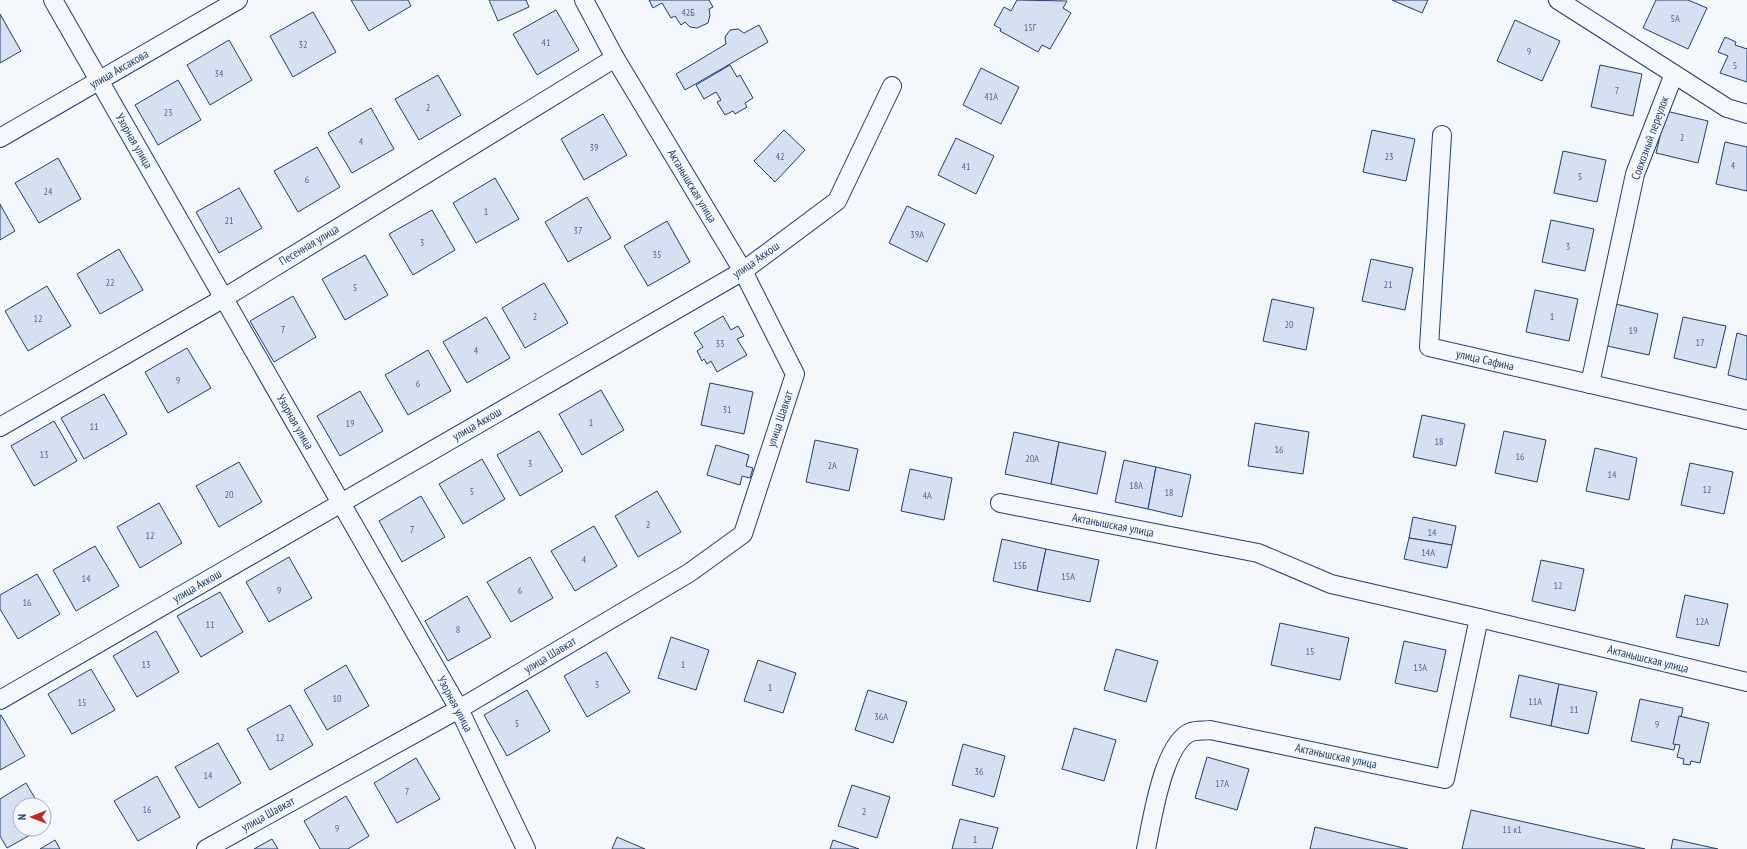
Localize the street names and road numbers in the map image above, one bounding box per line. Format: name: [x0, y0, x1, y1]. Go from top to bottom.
street label: улица Аксакова: [87, 46, 151, 91]
street label: Совхозный переулок: [1627, 94, 1672, 182]
street label: Узорная улица: [113, 110, 156, 171]
street label: Актанышская улица: [665, 146, 720, 225]
street label: Песенная улица: [276, 221, 342, 268]
street label: улица Аккош: [729, 238, 782, 281]
street label: улица Сафина: [1455, 346, 1516, 374]
street label: улица Шавкат: [763, 389, 796, 449]
street label: Узорная улица: [274, 391, 317, 452]
street label: улица Аккош: [450, 404, 504, 444]
street label: Актанышская улица: [1071, 509, 1156, 540]
street label: улица Аккош: [170, 566, 224, 606]
street label: улица Шавкат: [521, 633, 579, 676]
street label: Актанышская улица: [1606, 641, 1690, 676]
street label: Узорная улица: [434, 673, 477, 735]
street label: Актанышская улица: [1294, 740, 1379, 772]
street label: улица Шавкат: [239, 793, 297, 834]

